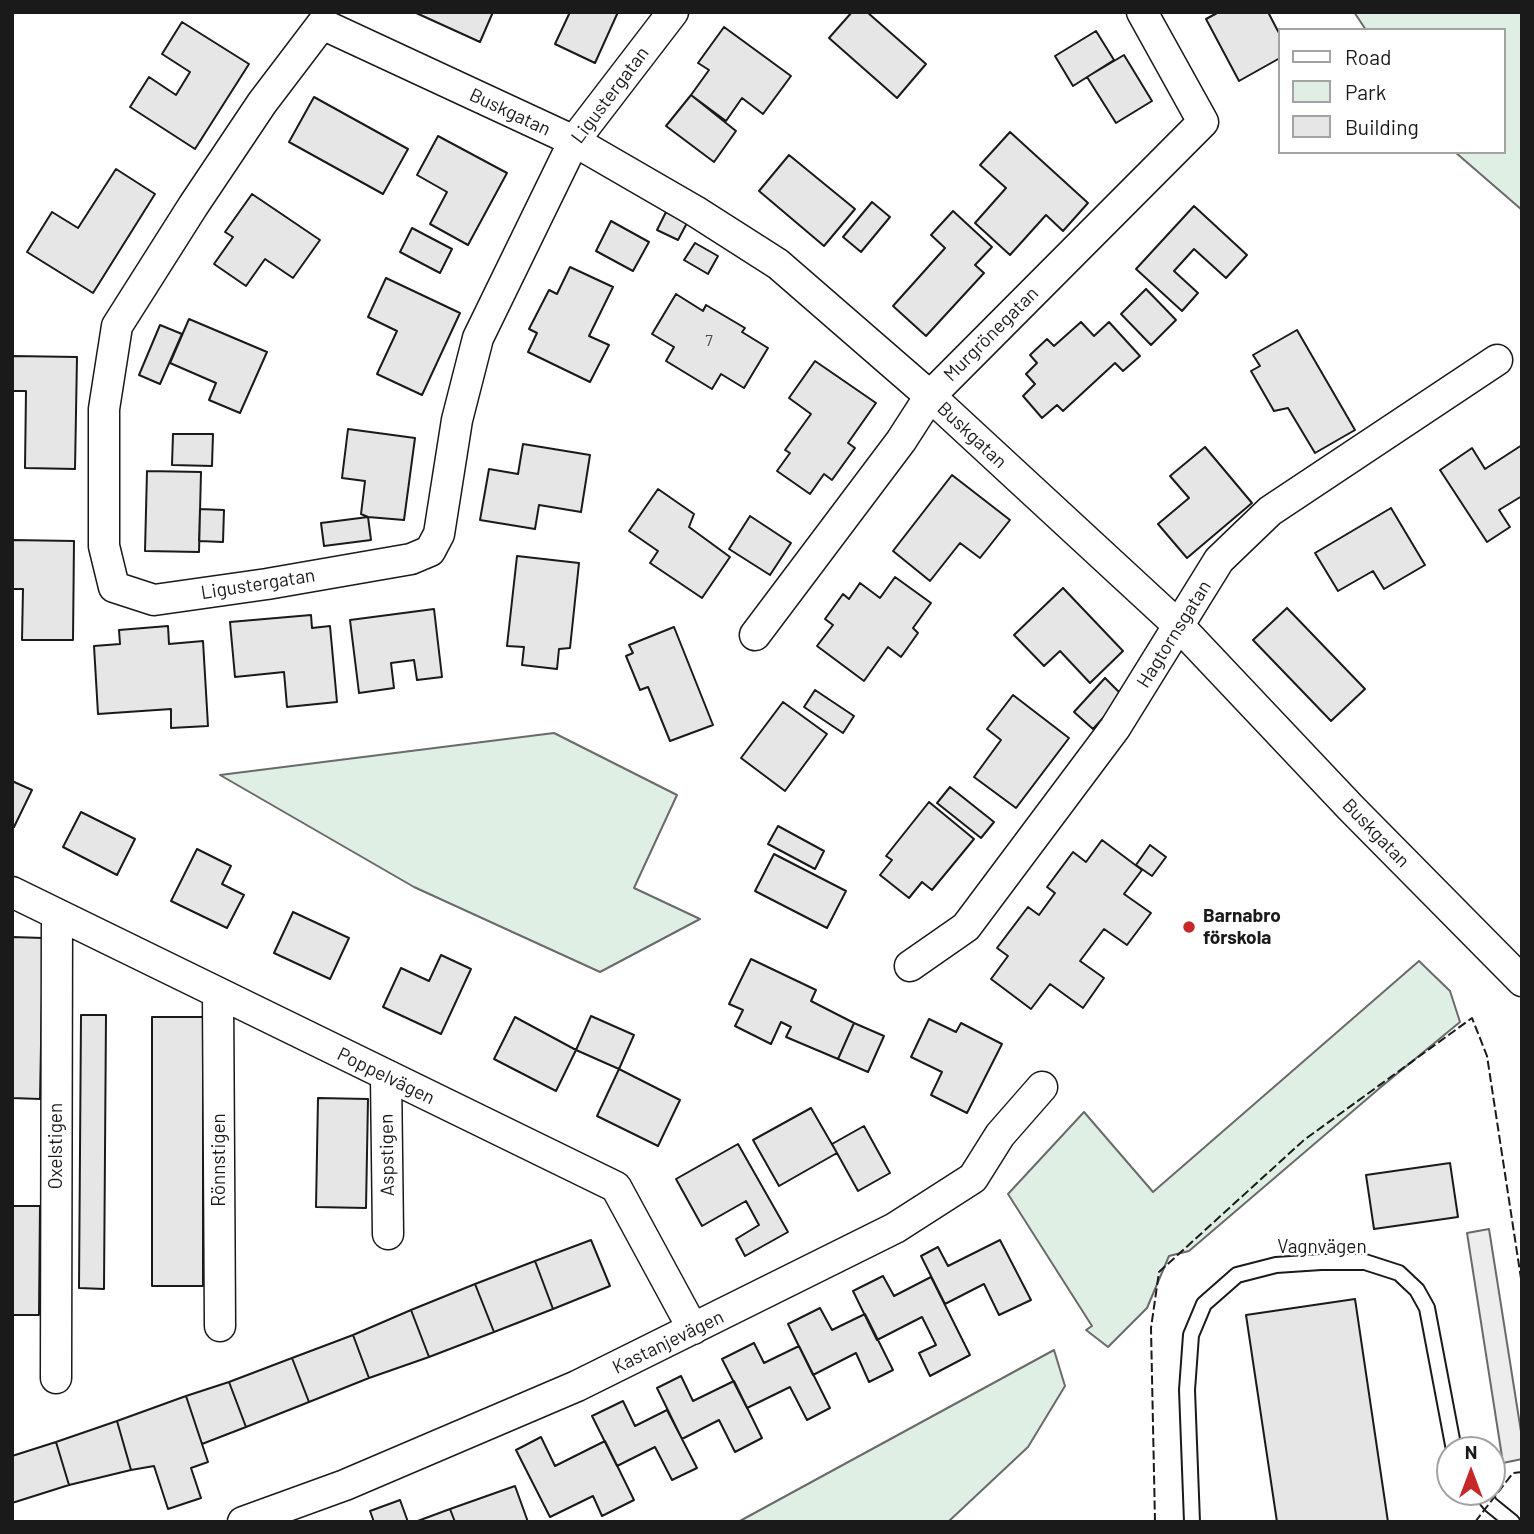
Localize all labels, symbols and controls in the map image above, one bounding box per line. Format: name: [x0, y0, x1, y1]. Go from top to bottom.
legend: [1278, 28, 1506, 154]
street label: Ligustergatan: [566, 42, 654, 148]
text: Road: [1345, 44, 1391, 69]
text: Park: [1345, 79, 1386, 104]
street label: Buskgatan: [466, 83, 554, 141]
text: Building: [1345, 114, 1419, 139]
street label: Murgrönegatan: [939, 282, 1043, 386]
house number: 7: [705, 331, 713, 351]
street label: Buskgatan: [932, 397, 1012, 473]
street label: Ligustergatan: [199, 564, 317, 604]
street label: Hagtornsgatan: [1132, 576, 1216, 692]
street label: Buskgatan: [1338, 794, 1414, 872]
place label: Barnabro förskola: [1203, 905, 1281, 949]
marker: Barnabro förskola: [1181, 919, 1197, 935]
street label: Poppelvägen: [334, 1043, 438, 1109]
street label: Oxelstigen: [45, 1103, 67, 1189]
street label: Rönnstigen: [208, 1113, 230, 1207]
street label: Aspstigen: [375, 1114, 399, 1196]
street label: Vagnvägen: [1277, 1236, 1367, 1258]
street label: Kastanjevägen: [609, 1305, 727, 1379]
north arrow: [1436, 1436, 1506, 1506]
text: N: [1465, 1440, 1477, 1463]

